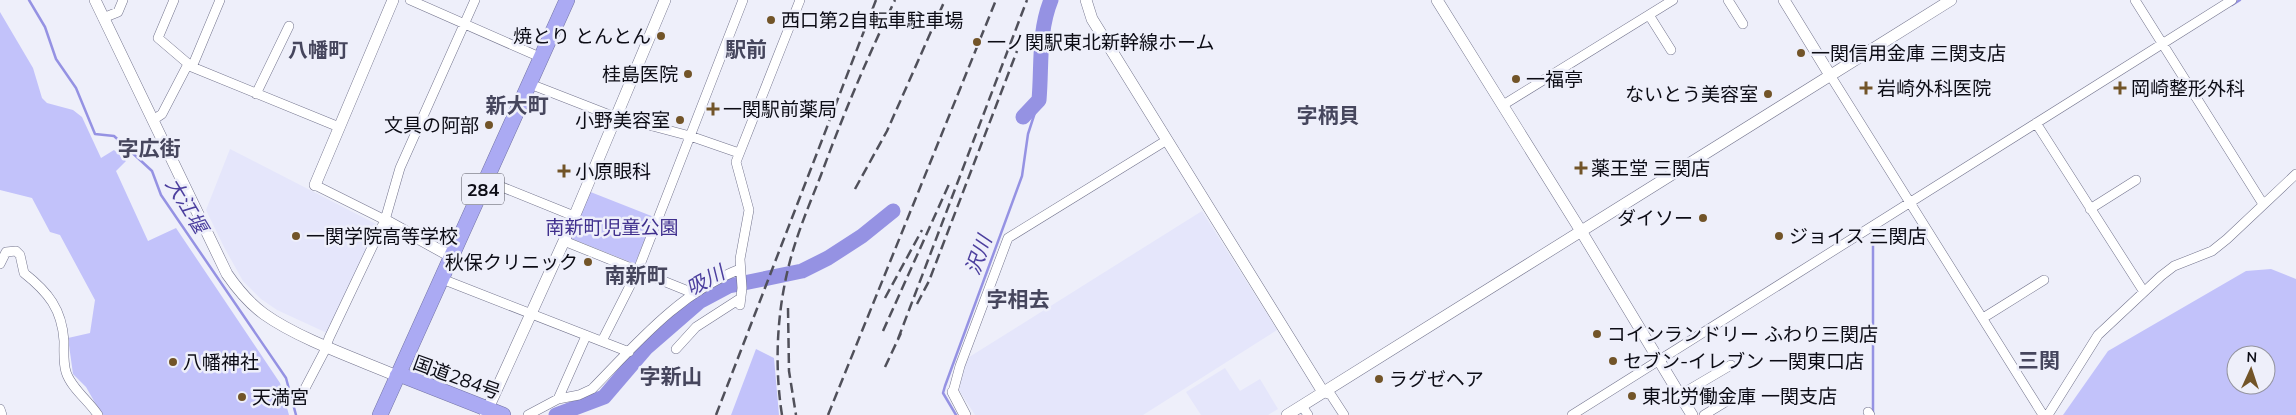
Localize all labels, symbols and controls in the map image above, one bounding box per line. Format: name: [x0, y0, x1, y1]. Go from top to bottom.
place label: 西口第2自転車駐車場: [781, 8, 963, 32]
marker: 西口第2自転車駐車場: [765, 14, 777, 26]
place label: 焼とり とんとん: [513, 24, 651, 48]
marker: 焼とり とんとん: [655, 30, 667, 42]
place label: 一ノ関駅東北新幹線ホーム: [987, 30, 1214, 54]
district label: 駅前: [725, 36, 767, 62]
marker: 一ノ関駅東北新幹線ホーム: [971, 36, 983, 48]
district label: 八幡町: [288, 37, 348, 62]
place label: 一関信用金庫 三関支店: [1811, 41, 2006, 65]
marker: 一関信用金庫 三関支店: [1795, 47, 1807, 59]
place label: 桂島医院: [602, 62, 678, 86]
place label: 一福亭: [1526, 67, 1583, 91]
marker: 桂島医院: [682, 68, 694, 80]
marker: 一福亭: [1510, 73, 1522, 85]
place label: 岩崎外科医院: [1877, 76, 1991, 100]
place label: 岡崎整形外科: [2131, 76, 2245, 100]
marker: 岩崎外科医院: [1859, 81, 1873, 95]
marker: 岡崎整形外科: [2113, 81, 2127, 95]
place label: ないとう美容室: [1625, 82, 1758, 106]
marker: ないとう美容室: [1762, 88, 1774, 100]
district label: 新大町: [486, 92, 549, 118]
place label: 一関駅前薬局: [723, 97, 837, 121]
district label: 字柄貝: [1297, 102, 1360, 128]
marker: 一関駅前薬局: [707, 103, 719, 115]
place label: 小野美容室: [575, 108, 670, 132]
place label: 文具の阿部: [384, 113, 479, 137]
marker: 小野美容室: [674, 114, 686, 126]
marker: 文具の阿部: [483, 119, 495, 131]
district label: 字広街: [118, 135, 181, 161]
place label: 薬王堂 三関店: [1591, 156, 1710, 180]
place label: 小原眼科: [575, 159, 651, 183]
marker: 薬王堂 三関店: [1575, 162, 1587, 174]
marker: 小原眼科: [557, 164, 571, 178]
water label: 大江堰: [161, 173, 215, 241]
road number: 284: [462, 173, 504, 204]
place label: ダイソー: [1617, 206, 1693, 230]
marker: ダイソー: [1697, 212, 1709, 224]
park label: 南新町児童公園: [545, 215, 679, 239]
place label: 一関学院高等学校: [306, 224, 458, 248]
place label: ジョイス 三関店: [1789, 224, 1926, 248]
marker: 一関学院高等学校: [290, 230, 302, 242]
water label: 沢川: [959, 230, 997, 278]
marker: ジョイス 三関店: [1773, 230, 1785, 242]
place label: 秋保クリニック: [445, 250, 578, 274]
marker: 秋保クリニック: [582, 256, 594, 268]
water label: 吸川: [681, 259, 730, 300]
district label: 南新町: [605, 262, 668, 288]
district label: 字相去: [987, 286, 1050, 312]
place label: コインランドリー ふわり三関店: [1607, 322, 1878, 346]
marker: コインランドリー ふわり三関店: [1591, 328, 1603, 340]
north arrow: [2226, 345, 2276, 395]
district label: 三関: [2018, 347, 2060, 373]
text: N: [2246, 348, 2257, 366]
place label: セブン-イレブン 一関東口店: [1623, 349, 1864, 373]
place label: 八幡神社: [183, 350, 259, 374]
street label: 国道284号: [410, 350, 504, 404]
marker: セブン-イレブン 一関東口店: [1607, 355, 1619, 367]
marker: 八幡神社: [167, 356, 179, 368]
district label: 字新山: [640, 363, 703, 389]
place label: ラグゼヘア: [1389, 367, 1484, 391]
marker: ラグゼヘア: [1373, 373, 1385, 385]
place label: 東北労働金庫 一関支店: [1642, 384, 1837, 408]
place label: 天満宮: [252, 385, 309, 409]
marker: 東北労働金庫 一関支店: [1626, 390, 1638, 402]
marker: 天満宮: [236, 391, 248, 403]

